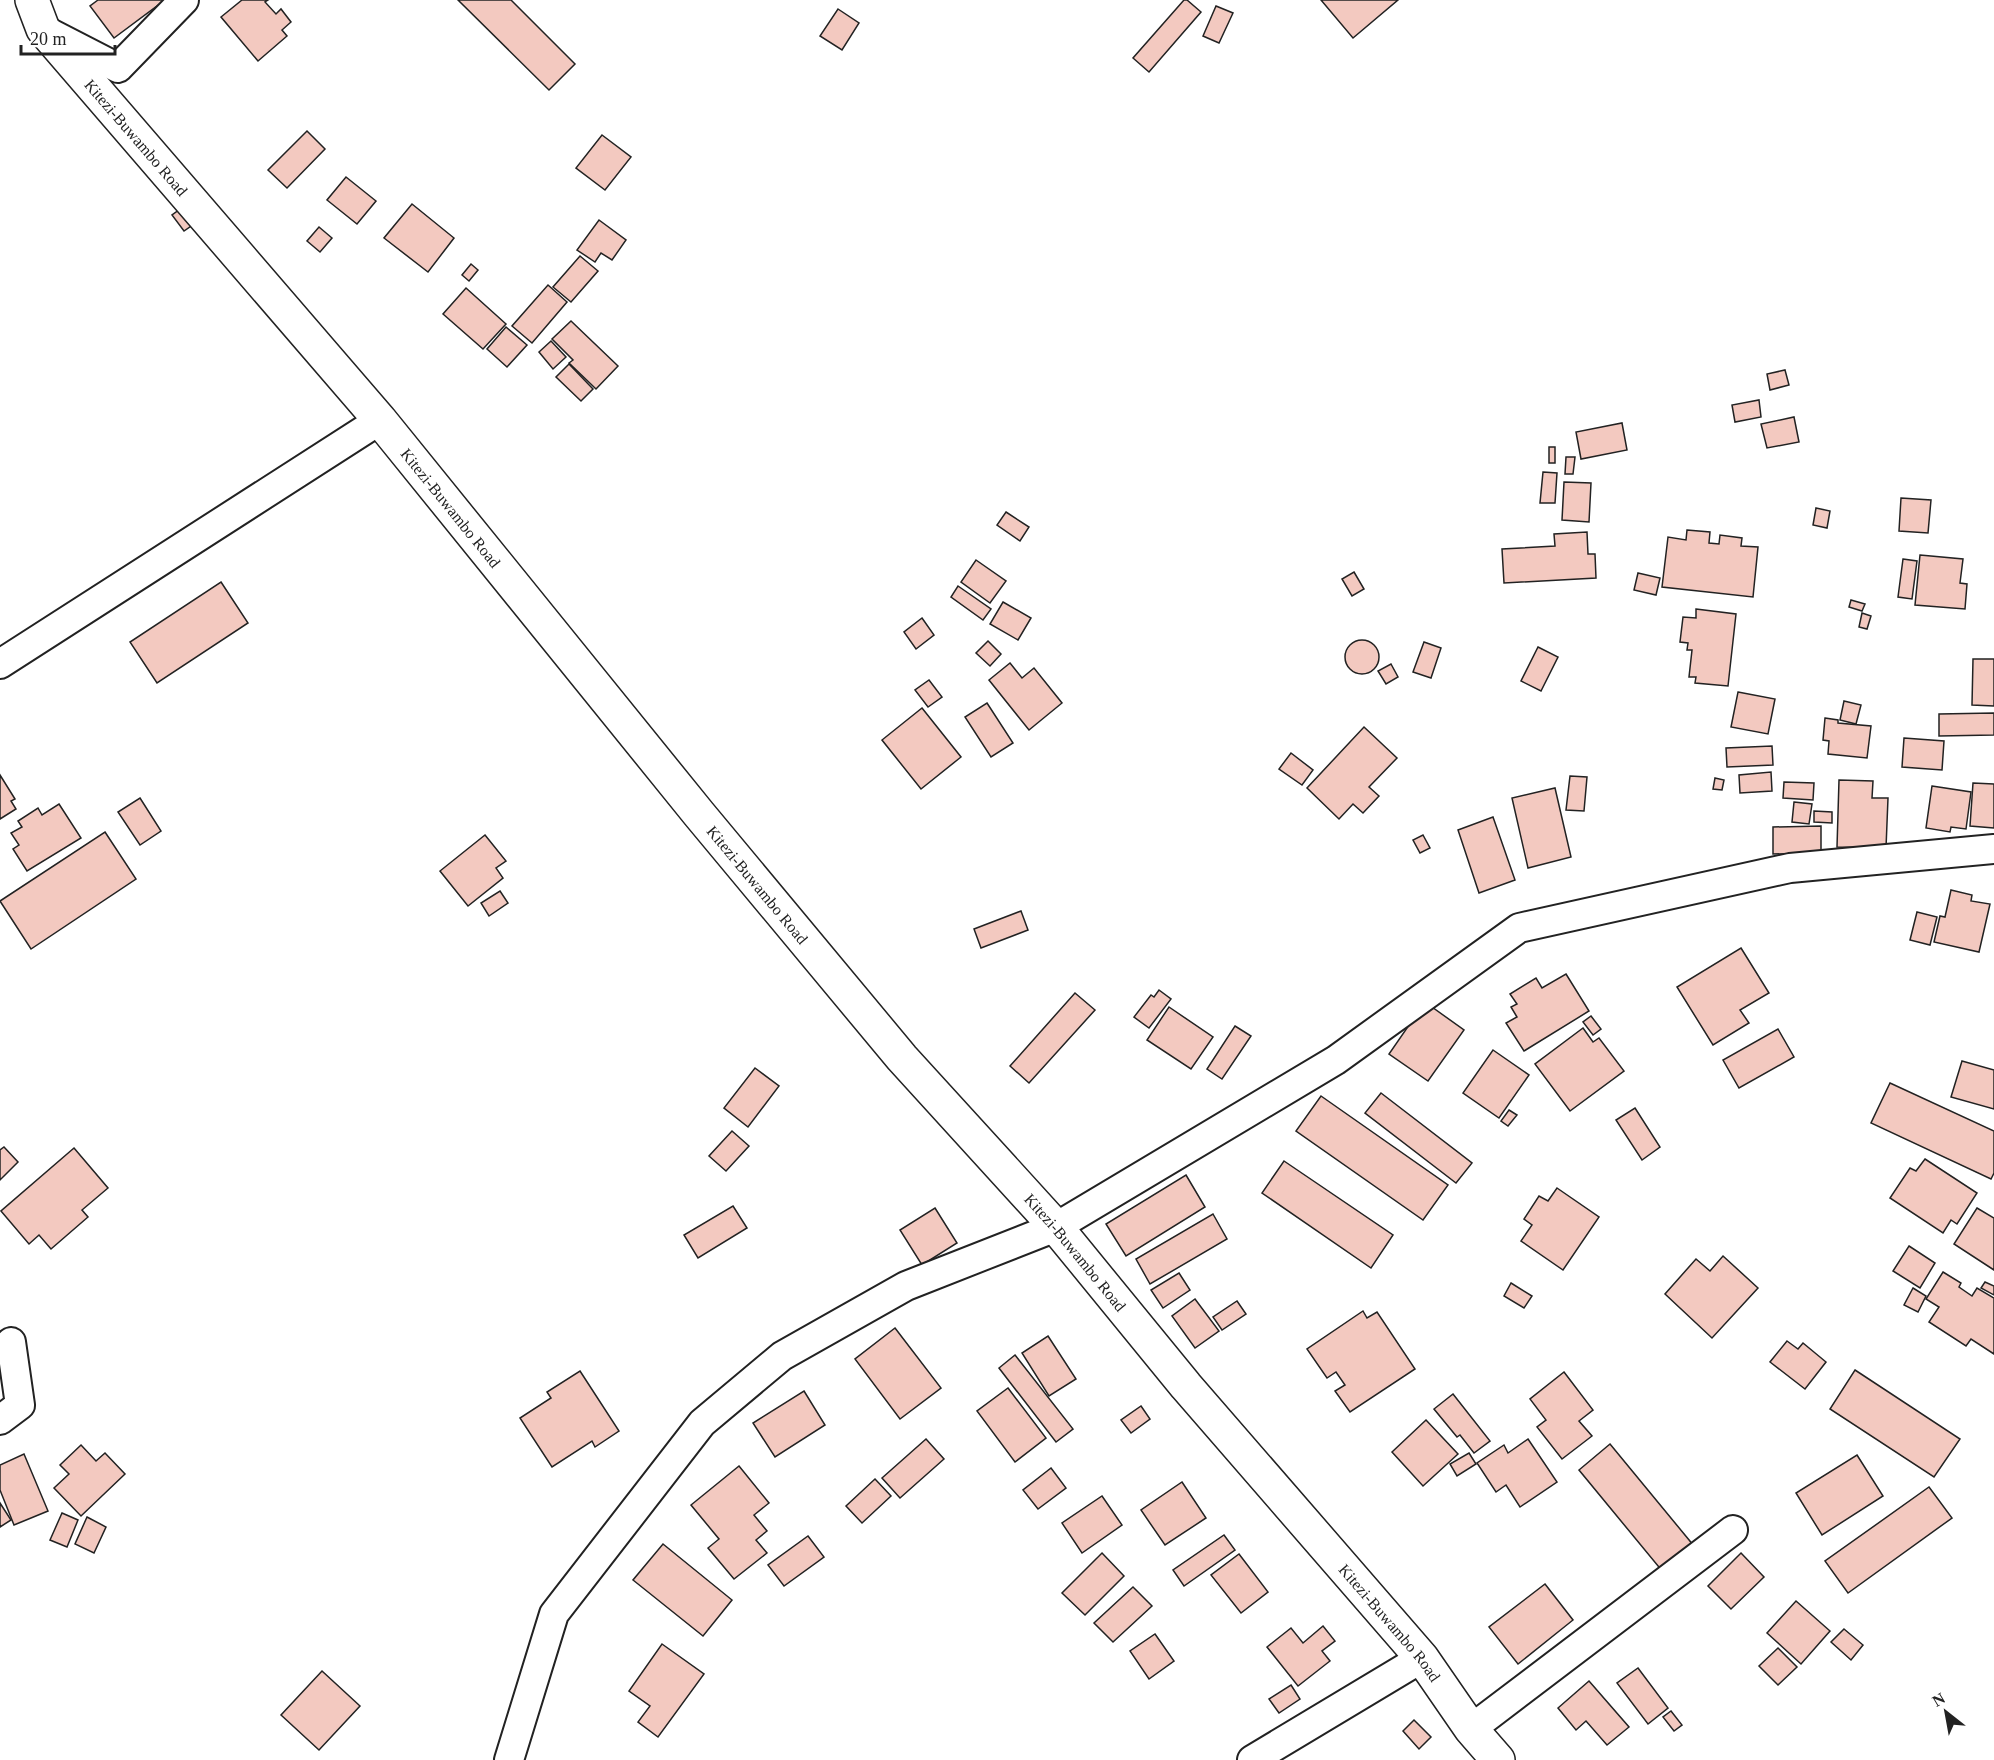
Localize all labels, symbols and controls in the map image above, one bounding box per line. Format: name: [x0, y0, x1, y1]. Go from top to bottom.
scale bar: [21, 18, 116, 56]
text: 20 m: [30, 29, 67, 49]
street label: Kitezi-Buwambo Road: [82, 76, 191, 199]
street label: Kitezi-Buwambo Road: [398, 445, 504, 571]
street label: Kitezi-Buwambo Road: [704, 822, 812, 947]
street label: Kitezi-Buwambo Road: [1021, 1190, 1130, 1314]
street label: Kitezi-Buwambo Road: [1336, 1560, 1444, 1685]
north arrow: [1916, 1682, 1976, 1742]
text: N: [1929, 1689, 1948, 1710]

